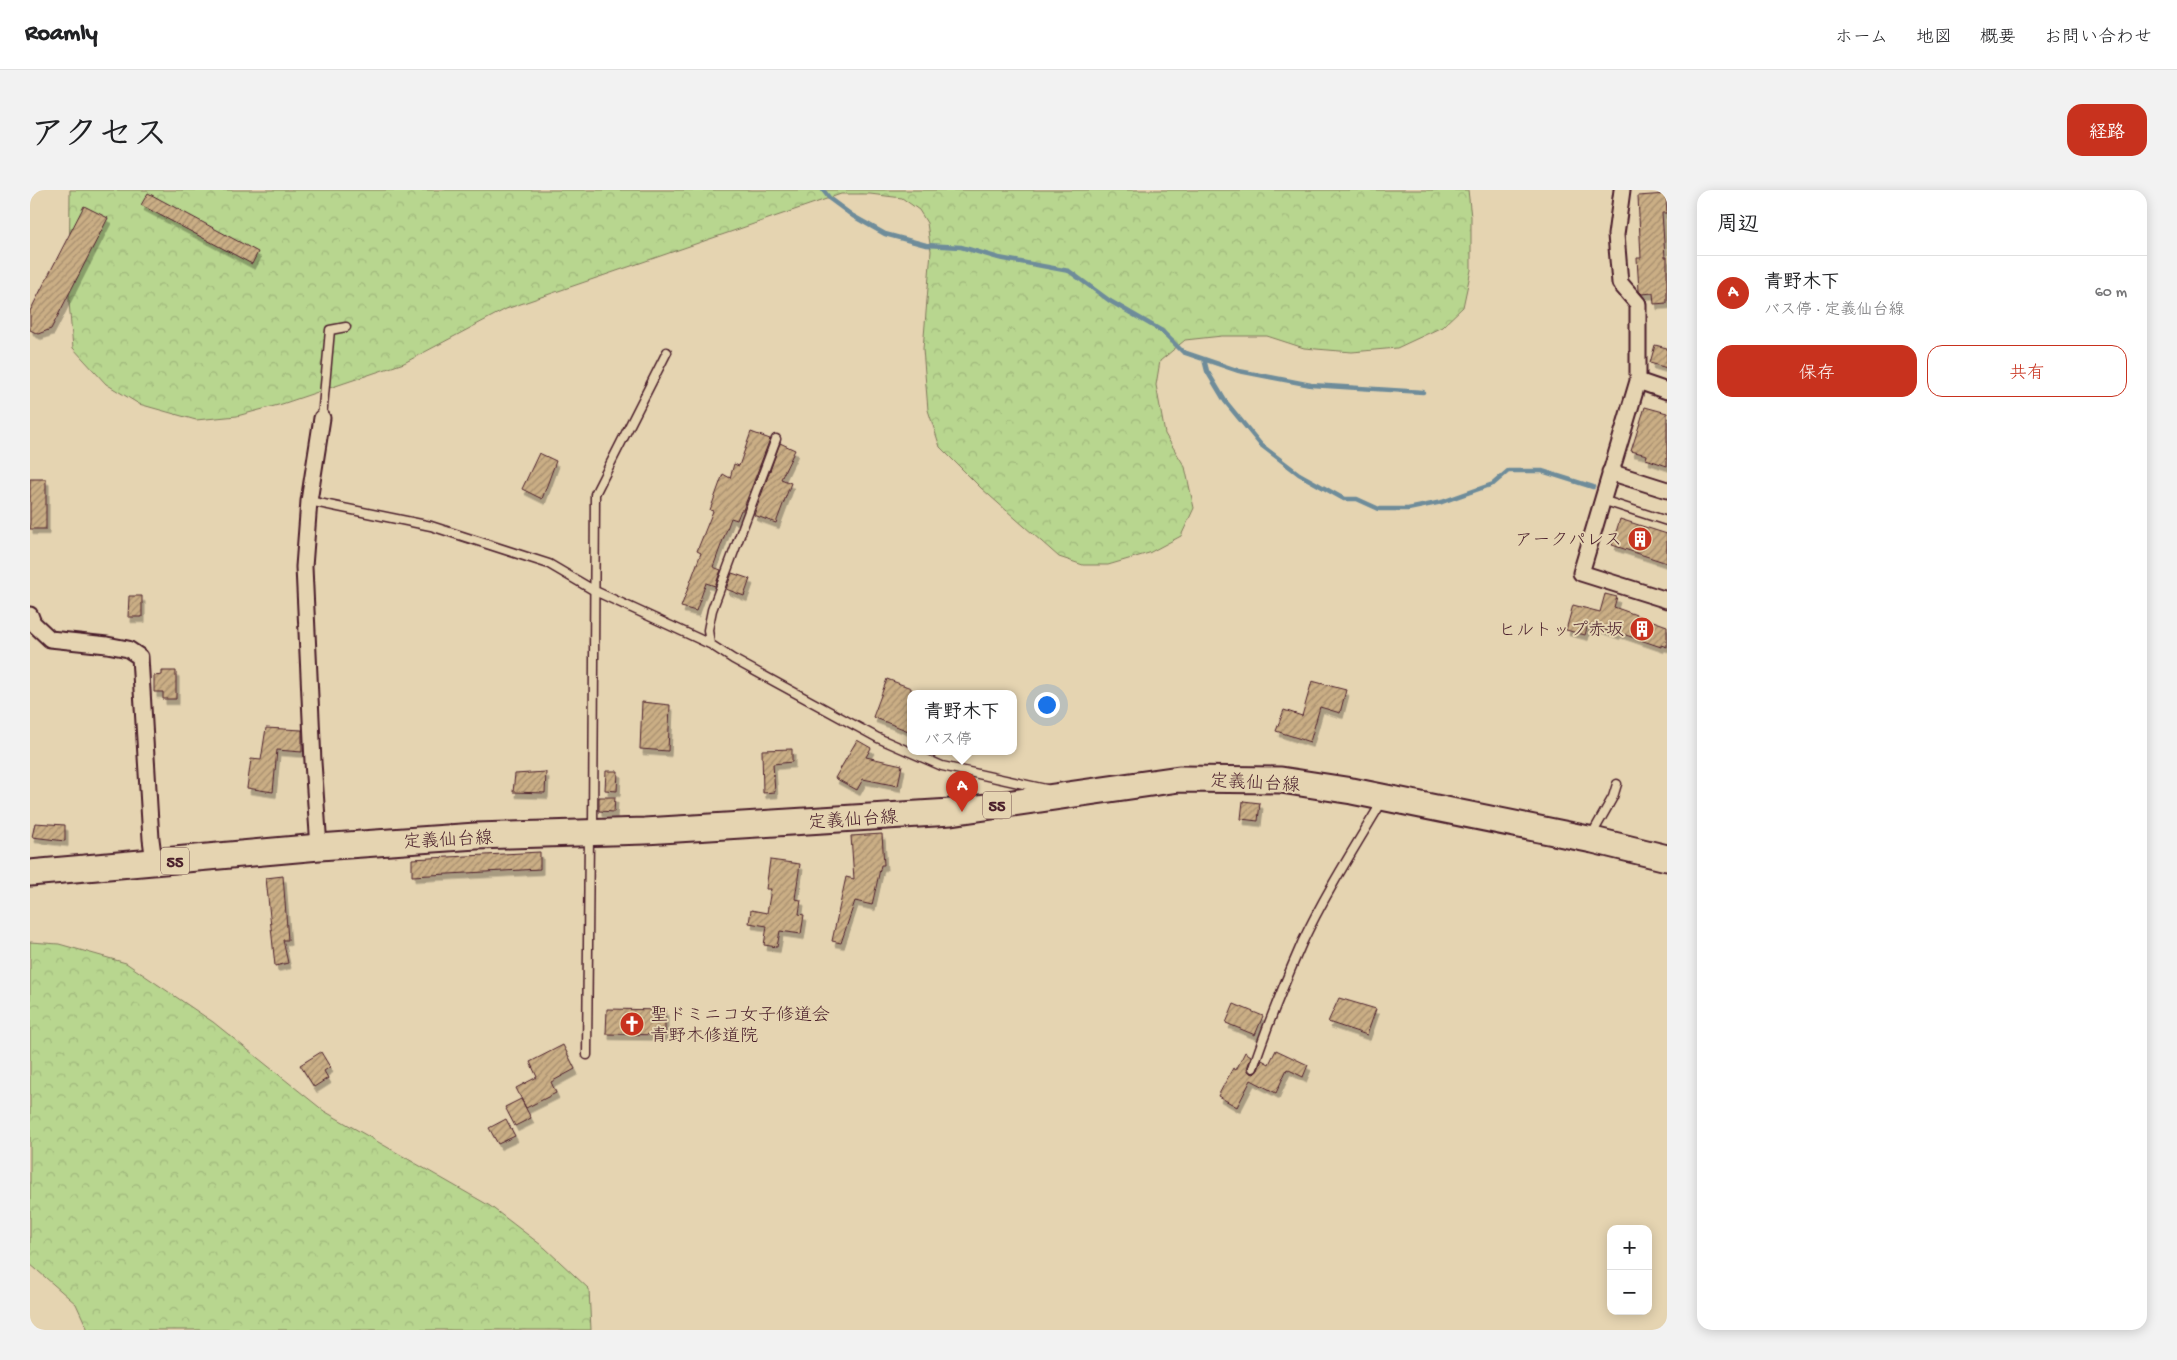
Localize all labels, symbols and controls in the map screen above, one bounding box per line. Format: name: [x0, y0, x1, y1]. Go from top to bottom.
text: Roamly: [25, 20, 98, 49]
text: ホーム: [1835, 28, 1888, 49]
text: 地図: [1916, 28, 1952, 49]
text: 概要: [1980, 28, 2016, 49]
text: お問い合わせ: [2044, 28, 2152, 49]
button: 経路: [2067, 104, 2147, 156]
text: アクセス: [30, 117, 168, 158]
text: 周辺: [1717, 214, 1759, 239]
text: 青野木下: [1764, 272, 1840, 295]
text: A: [1728, 284, 1738, 303]
text: 60 m: [2095, 284, 2127, 303]
text: バス停 · 定義仙台線: [1764, 302, 1905, 321]
button: 保存: [1717, 345, 1917, 397]
button: 共有: [1927, 345, 2127, 397]
building icon: アークパレス: [1627, 526, 1653, 552]
place label: アークパレス: [1515, 531, 1622, 552]
building icon: ヒルトップ赤坂: [1629, 616, 1655, 642]
place label: ヒルトップ赤坂: [1498, 620, 1624, 642]
popup: [907, 690, 1017, 755]
your location: [1034, 692, 1060, 718]
text: 青野木下: [924, 702, 1000, 725]
text: バス停: [924, 732, 972, 751]
pin: A: [946, 771, 978, 812]
street label: 定義仙台線: [1209, 771, 1300, 797]
road number: 55: [983, 792, 1011, 818]
street label: 定義仙台線: [807, 807, 899, 835]
street label: 定義仙台線: [403, 828, 494, 854]
road number: 55: [161, 848, 189, 874]
place label: 聖ドミニコ女子修道会 青野木修道院: [650, 1005, 830, 1048]
church icon: 聖ドミニコ女子修道会 青野木修道院: [619, 1011, 645, 1037]
map controls: [1607, 1225, 1652, 1315]
button: +: [1607, 1225, 1652, 1270]
button: −: [1607, 1270, 1652, 1315]

